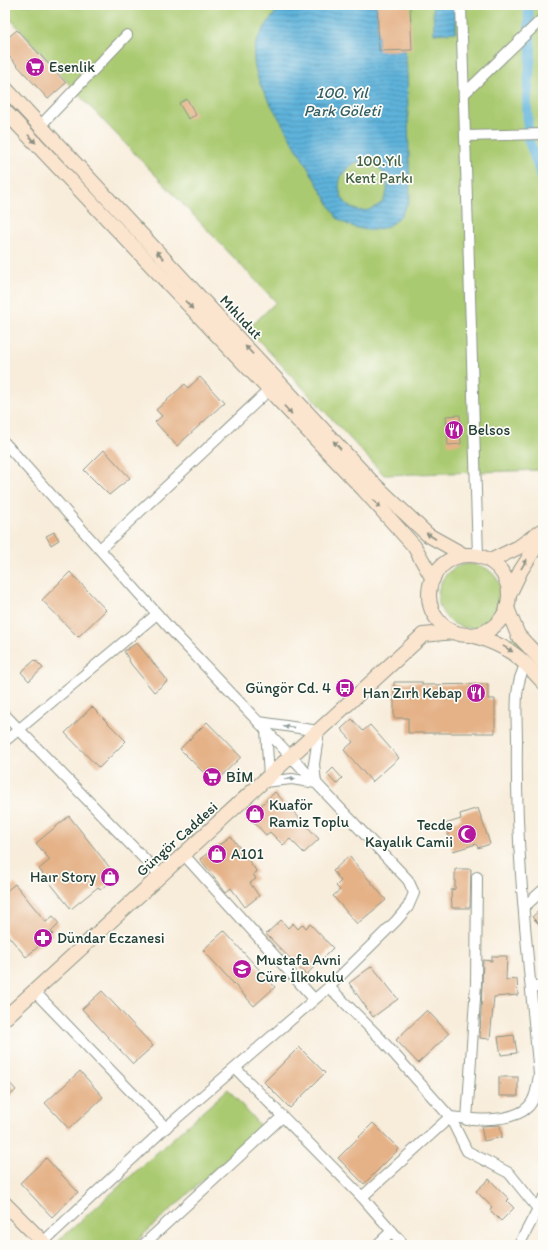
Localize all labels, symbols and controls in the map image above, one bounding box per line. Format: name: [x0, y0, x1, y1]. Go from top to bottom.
supermarket icon: Esenlik: [24, 56, 46, 78]
place label: Esenlik: [49, 58, 95, 76]
water label: 100. Yıl Park Göleti: [304, 83, 382, 120]
one-way arrow: [27, 135, 36, 144]
park label: 100.Yıl Kent Parkı: [345, 152, 413, 187]
one-way arrow: [155, 250, 165, 260]
street label: Mıhlıdut: [216, 291, 266, 343]
one-way arrow: [184, 300, 193, 310]
one-way arrow: [244, 345, 254, 355]
one-way arrow: [283, 404, 292, 415]
restaurant icon: Belsos: [443, 419, 465, 441]
place label: Belsos: [468, 421, 510, 439]
one-way arrow: [333, 440, 342, 450]
one-way arrow: [372, 499, 381, 509]
one-way arrow: [425, 532, 436, 539]
one-way arrow: [521, 558, 528, 570]
one-way arrow: [502, 646, 514, 653]
bus stop icon: Güngör Cd. 4: [334, 677, 356, 699]
place label: Güngör Cd. 4: [245, 679, 331, 697]
restaurant icon: Han Zırh Kebap: [465, 682, 487, 704]
place label: Han Zırh Kebap: [363, 684, 462, 702]
one-way arrow: [283, 724, 295, 730]
supermarket icon: BİM: [201, 766, 223, 788]
place label: BİM: [226, 768, 253, 786]
one-way arrow: [284, 776, 296, 783]
place label: Kuaför Ramiz Toplu: [269, 796, 349, 831]
street label: Güngör Caddesi: [133, 798, 221, 880]
shop icon: Kuaför Ramiz Toplu: [244, 803, 266, 825]
place label: Tecde Kayalık Camii: [365, 816, 453, 851]
mosque icon: Tecde Kayalık Camii: [456, 823, 478, 845]
shop icon: A101: [206, 843, 228, 865]
place label: A101: [231, 845, 264, 863]
shop icon: Haır Story: [99, 866, 121, 888]
place label: Haır Story: [30, 868, 96, 886]
pharmacy icon: Dündar Eczanesi: [32, 927, 54, 949]
place label: Dündar Eczanesi: [57, 929, 165, 947]
place label: Mustafa Avni Cüre İlkokulu: [256, 951, 344, 986]
school or university icon: Mustafa Avni Cüre İlkokulu: [231, 958, 253, 980]

